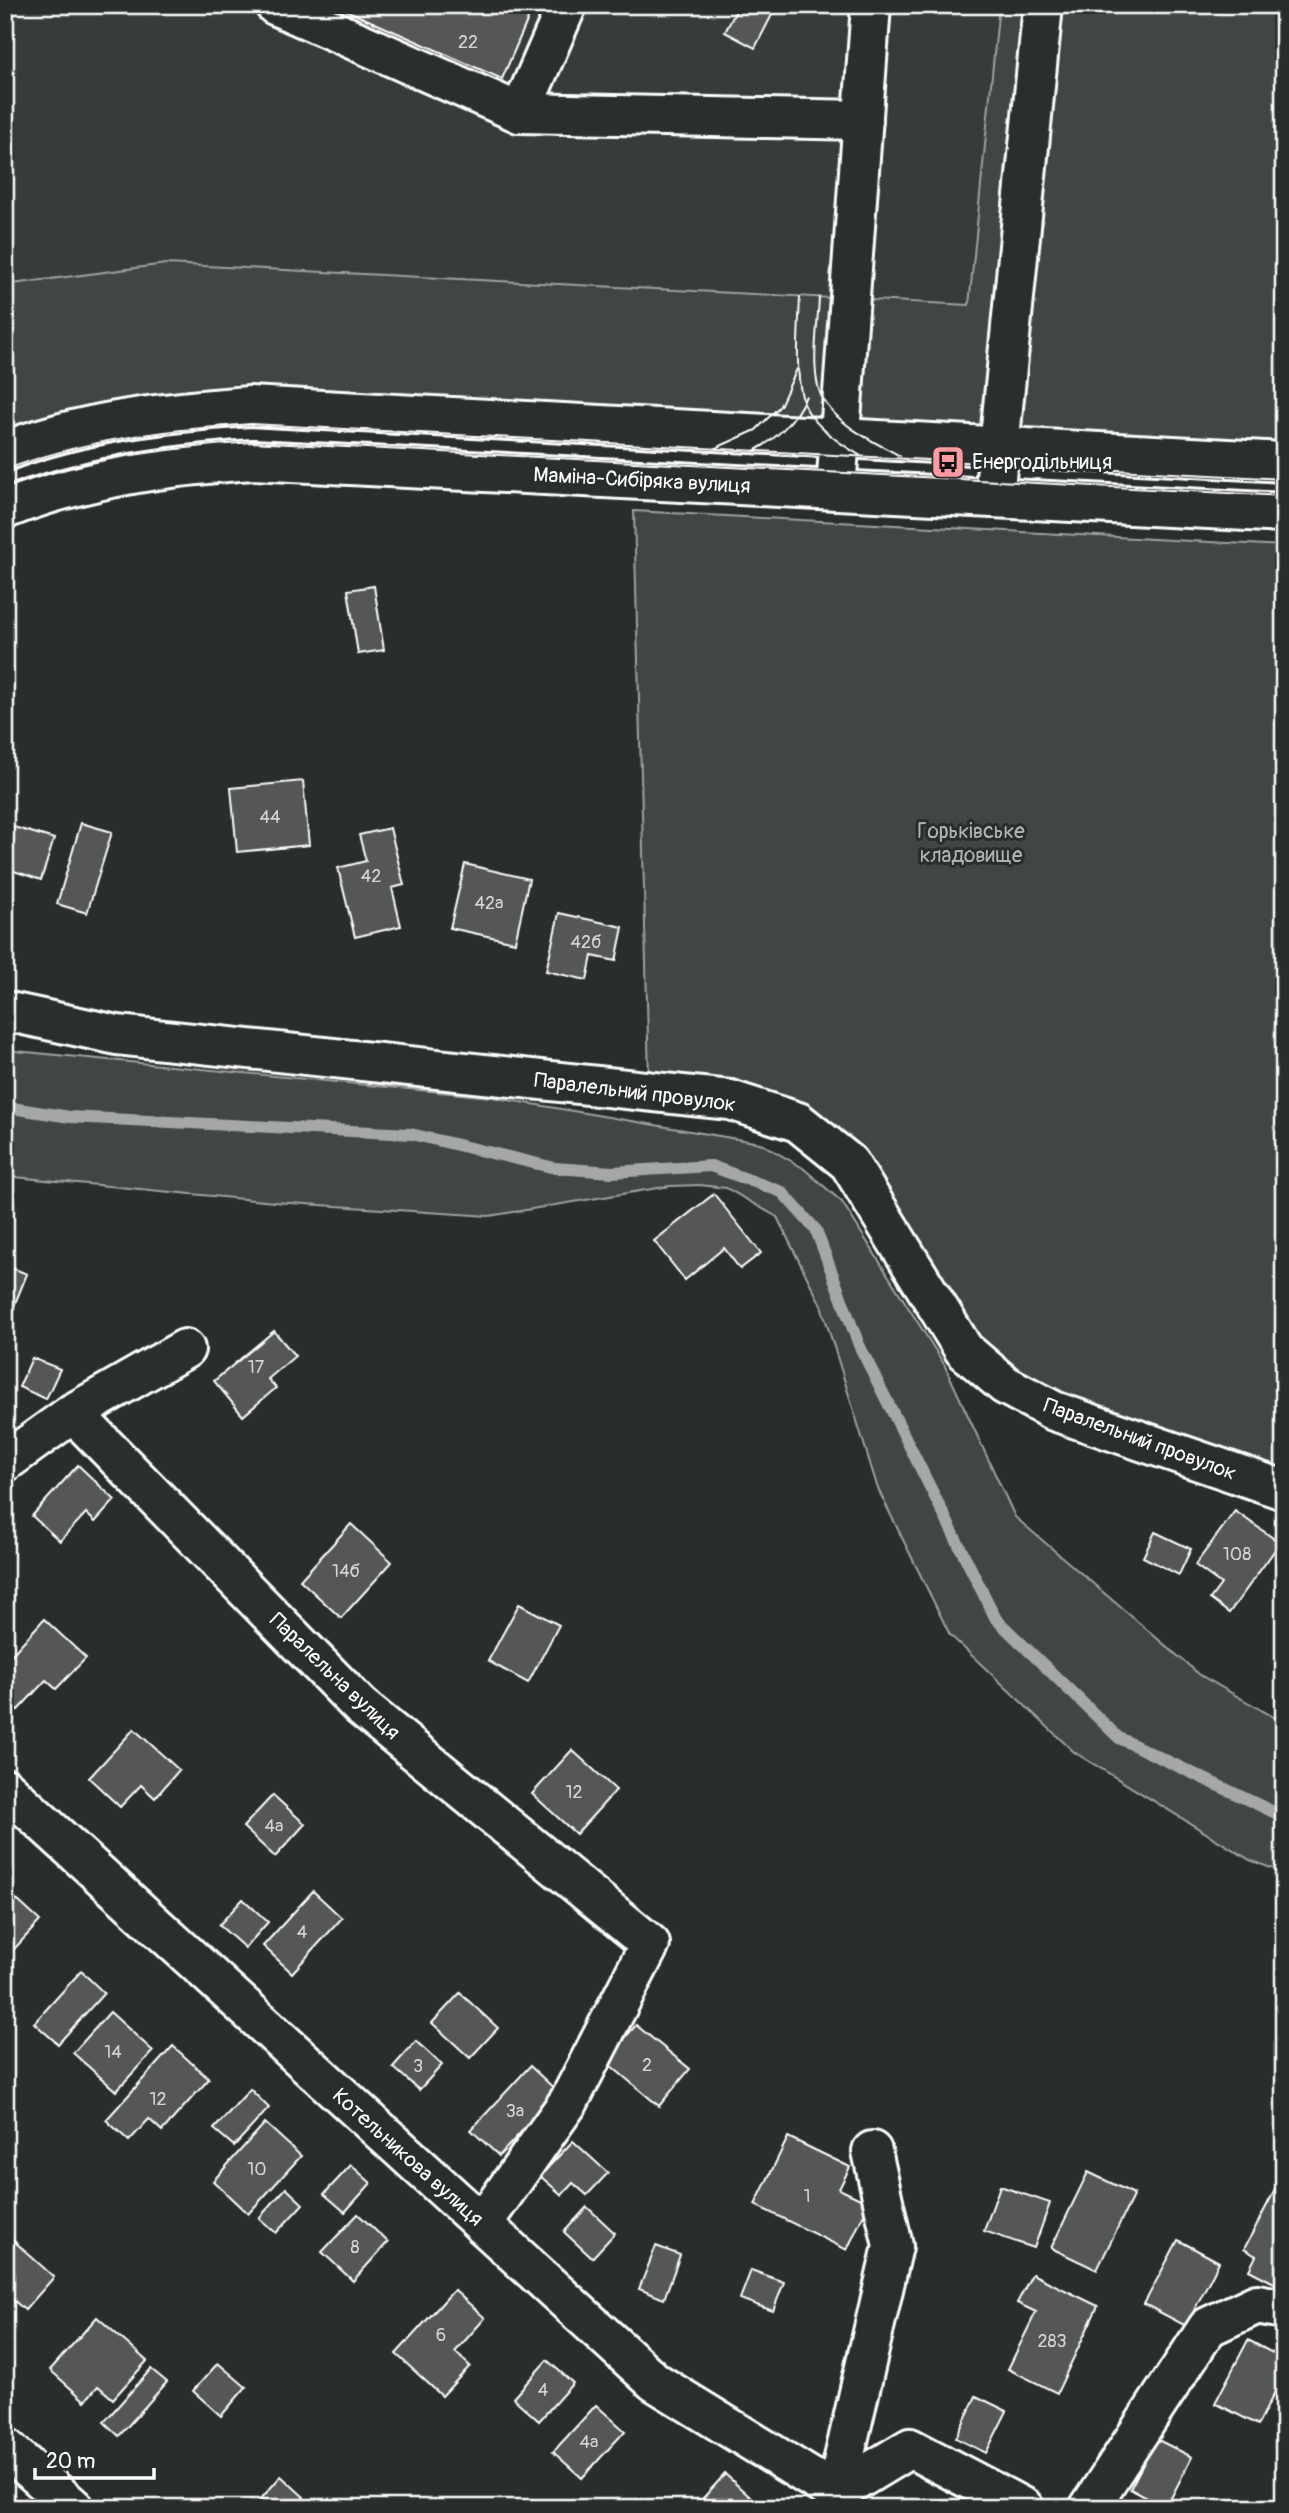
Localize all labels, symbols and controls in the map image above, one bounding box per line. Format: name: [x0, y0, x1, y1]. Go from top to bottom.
house number: 22: [458, 31, 478, 54]
bus stop icon: Енергодільниця: [929, 443, 967, 481]
place label: Енергодільниця: [972, 449, 1112, 476]
street label: Маміна-Сибіряка вулиця: [533, 461, 751, 500]
house number: 44: [260, 806, 281, 829]
park label: Горьківське кладовище: [917, 818, 1025, 869]
house number: 42: [361, 865, 381, 888]
house number: 42а: [475, 892, 503, 915]
house number: 42б: [571, 931, 601, 954]
street label: Паралельний провулок: [533, 1067, 737, 1118]
house number: 17: [248, 1356, 265, 1379]
street label: Паралельний провулок: [1040, 1392, 1240, 1487]
house number: 108: [1223, 1543, 1251, 1566]
house number: 14б: [332, 1560, 360, 1583]
street label: Паралельна вулиця: [264, 1607, 406, 1746]
house number: 12: [565, 1781, 583, 1804]
house number: 4а: [265, 1815, 283, 1838]
house number: 4: [297, 1921, 308, 1944]
house number: 14: [104, 2041, 122, 2064]
house number: 2: [642, 2054, 652, 2077]
house number: 3: [413, 2055, 423, 2078]
street label: Котельникова вулиця: [326, 2082, 489, 2232]
house number: 12: [149, 2088, 167, 2111]
house number: 3а: [506, 2100, 524, 2123]
house number: 10: [247, 2158, 267, 2181]
house number: 1: [803, 2185, 811, 2208]
house number: 8: [350, 2236, 360, 2259]
house number: 6: [436, 2324, 446, 2347]
house number: 283: [1037, 2330, 1067, 2353]
house number: 4: [538, 2379, 549, 2402]
house number: 4а: [580, 2431, 598, 2454]
scale bar: [35, 2436, 154, 2480]
text: 20 m: [46, 2448, 95, 2475]

